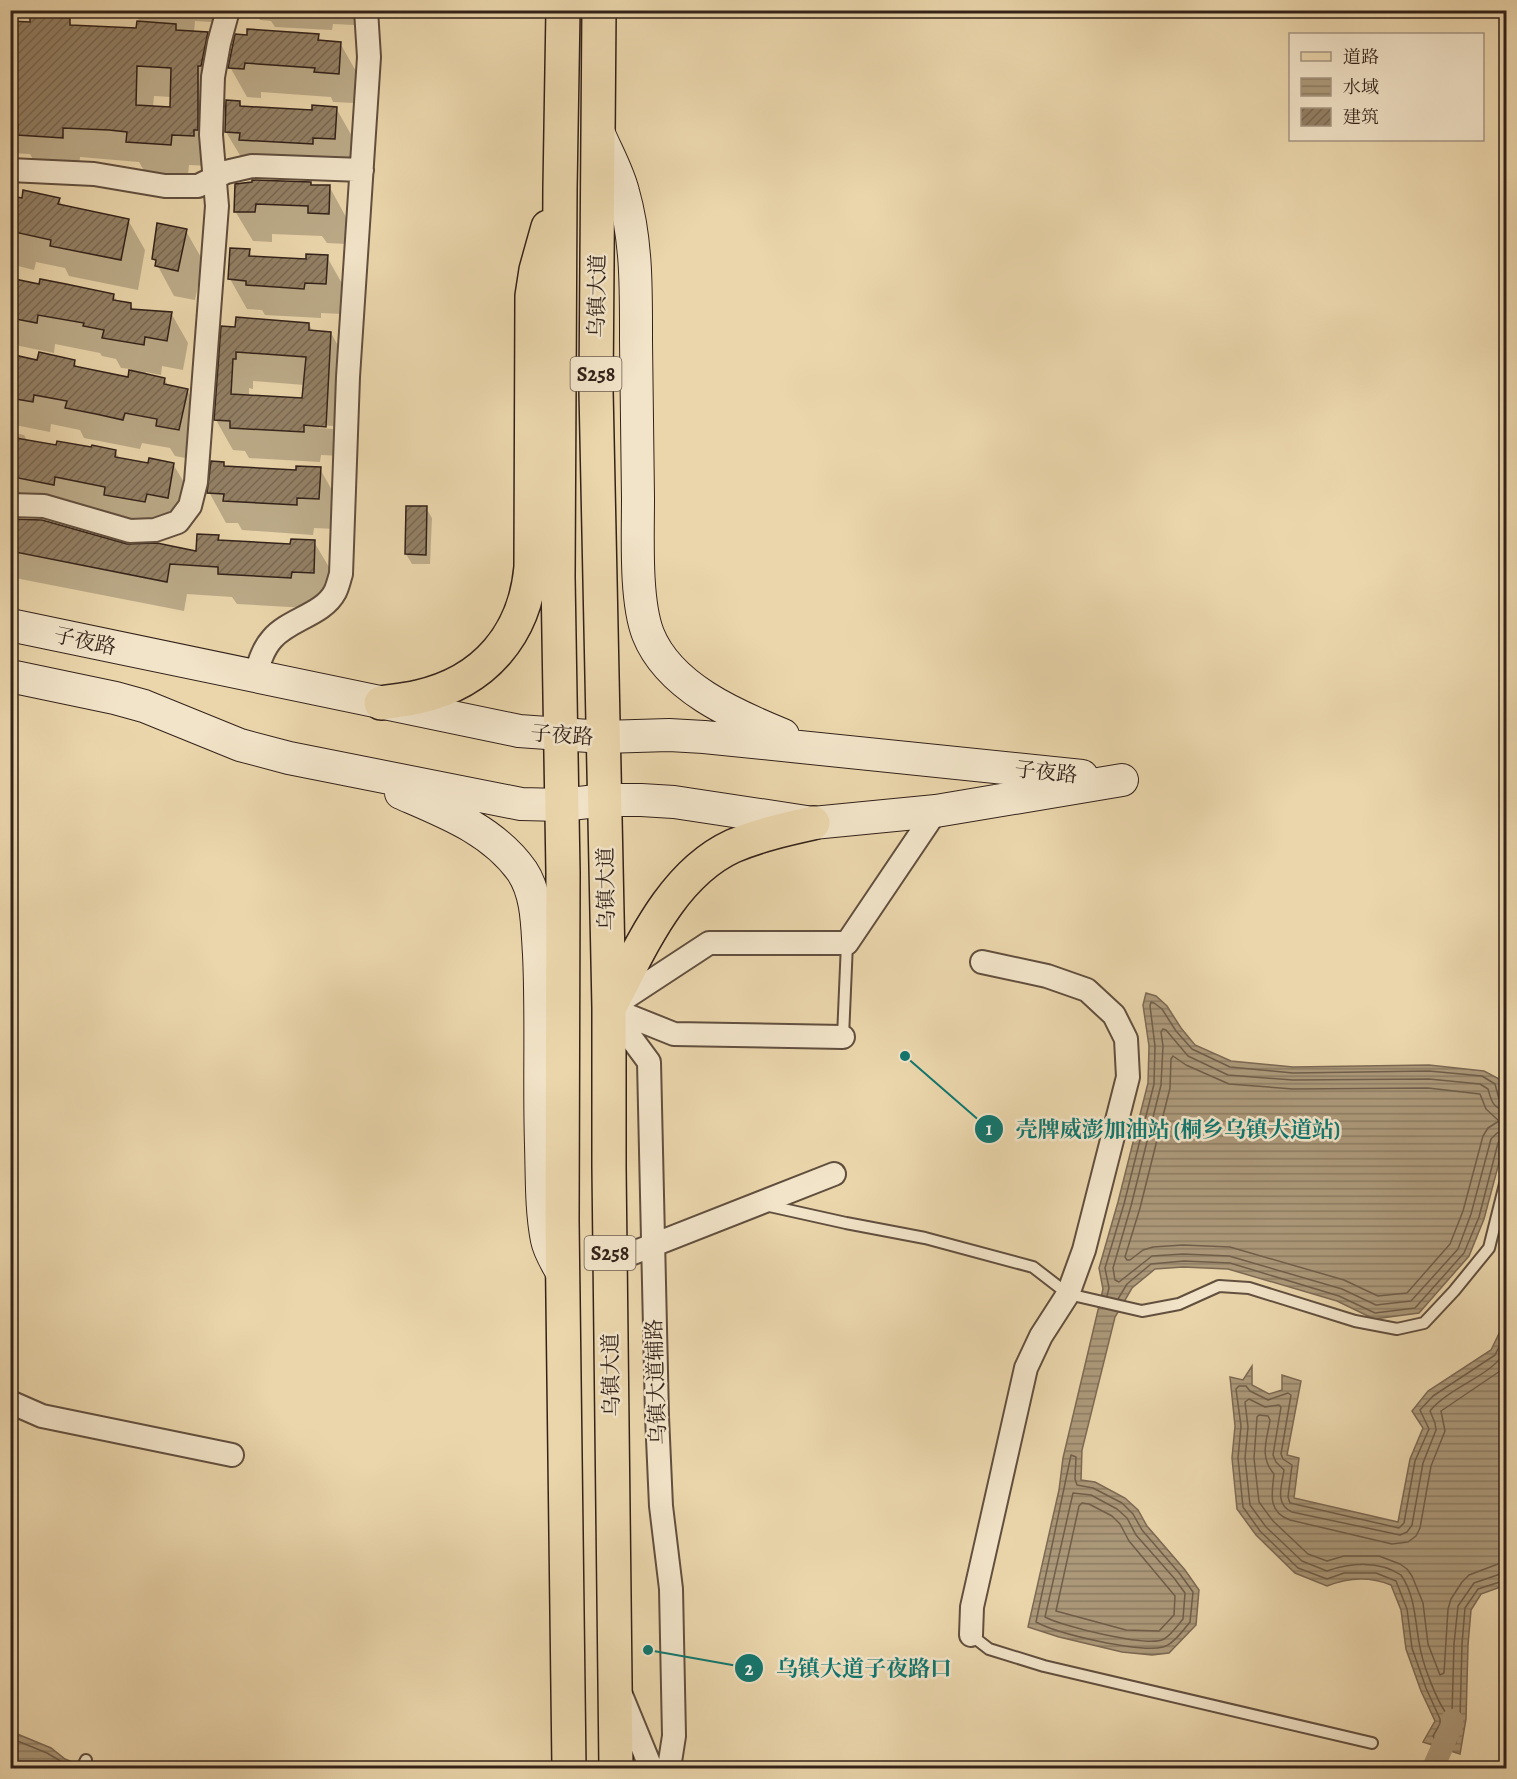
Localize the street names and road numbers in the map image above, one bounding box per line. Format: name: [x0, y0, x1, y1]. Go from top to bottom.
street label: 乌镇大道: [582, 254, 612, 338]
road number: S258: [570, 357, 622, 391]
street label: 子夜路: [51, 621, 119, 661]
street label: 子夜路: [530, 719, 594, 751]
street label: 子夜路: [1013, 755, 1079, 789]
street label: 乌镇大道: [591, 847, 621, 931]
road number: S258: [584, 1236, 636, 1270]
street label: 乌镇大道辅路: [640, 1319, 672, 1445]
street label: 乌镇大道: [596, 1333, 626, 1417]

